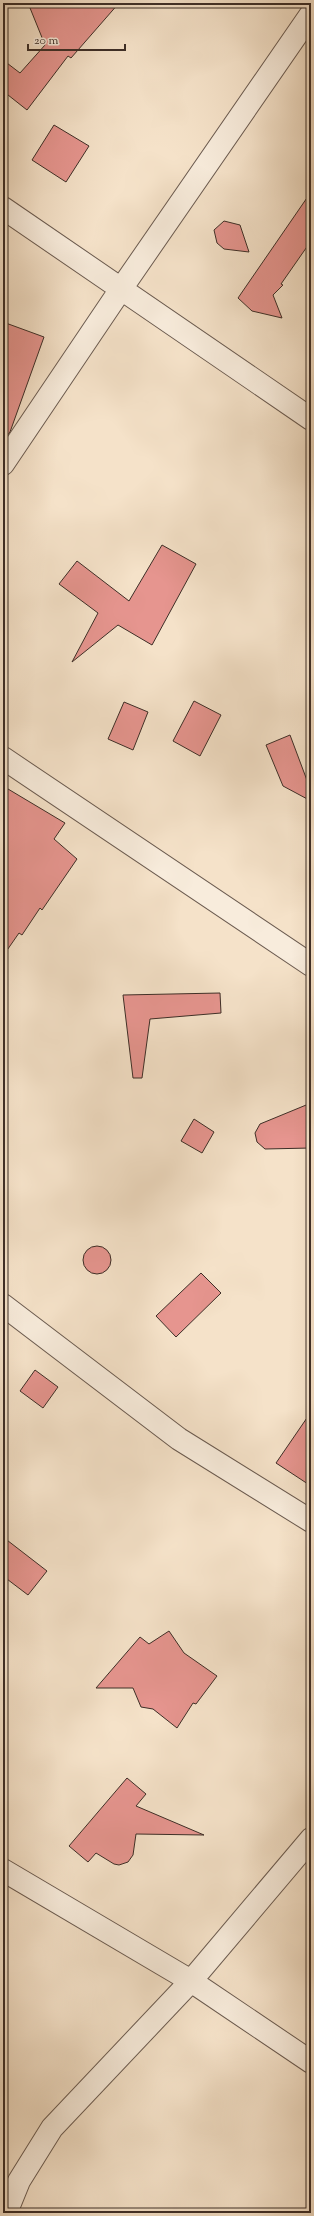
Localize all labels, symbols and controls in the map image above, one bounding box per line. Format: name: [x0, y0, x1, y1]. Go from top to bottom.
scale bar: [28, 26, 125, 52]
text: 20 m: [34, 32, 59, 50]

